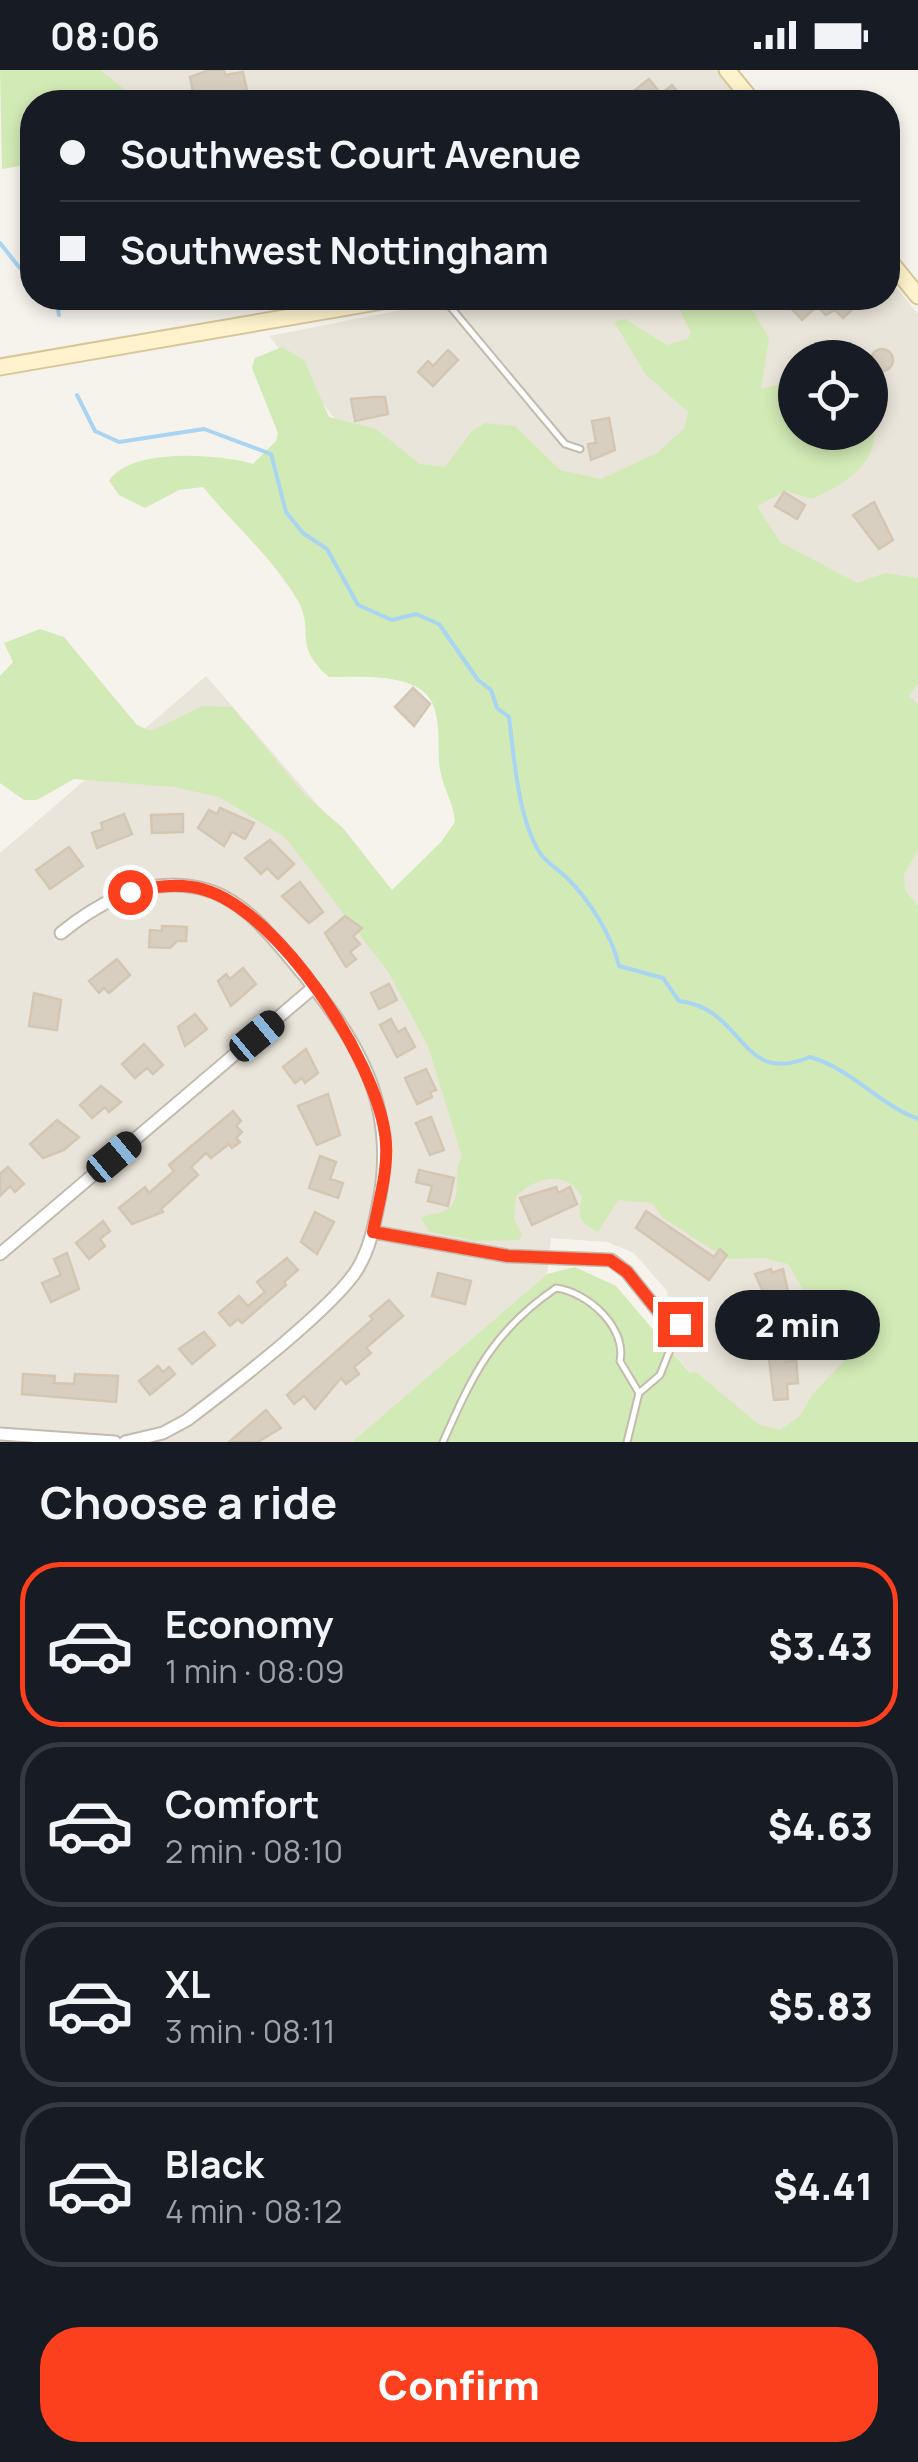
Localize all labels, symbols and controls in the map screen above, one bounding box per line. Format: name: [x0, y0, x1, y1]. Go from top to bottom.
text: 08:06: [50, 9, 160, 61]
text: Southwest Court Avenue: [120, 127, 581, 179]
text: Southwest Nottingham: [120, 223, 549, 275]
map controls: [778, 340, 888, 450]
button: locate: [778, 340, 888, 450]
route start: [108, 870, 153, 915]
car: [224, 1005, 290, 1067]
car: [81, 1126, 147, 1188]
callout: 2 min: [715, 1289, 880, 1359]
route end: [658, 1302, 703, 1347]
text: 2 min: [755, 1303, 840, 1347]
text: Choose a ride: [40, 1471, 337, 1533]
text: Economy: [165, 1597, 334, 1649]
icon: car: [45, 1600, 135, 1690]
text: $3.43: [768, 1619, 873, 1671]
text: 1 min · 08:09: [165, 1649, 345, 1693]
text: Comfort: [165, 1777, 319, 1829]
icon: car: [45, 1780, 135, 1870]
text: $4.63: [768, 1799, 873, 1851]
text: 2 min · 08:10: [165, 1829, 343, 1873]
text: XL: [165, 1957, 210, 2009]
icon: car: [45, 1960, 135, 2050]
text: $5.83: [768, 1979, 873, 2031]
text: 3 min · 08:11: [165, 2009, 335, 2053]
text: Black: [165, 2137, 264, 2189]
icon: car: [45, 2140, 135, 2230]
text: $4.41: [773, 2159, 873, 2211]
text: 4 min · 08:12: [165, 2189, 342, 2233]
button: Confirm: [40, 2327, 878, 2442]

